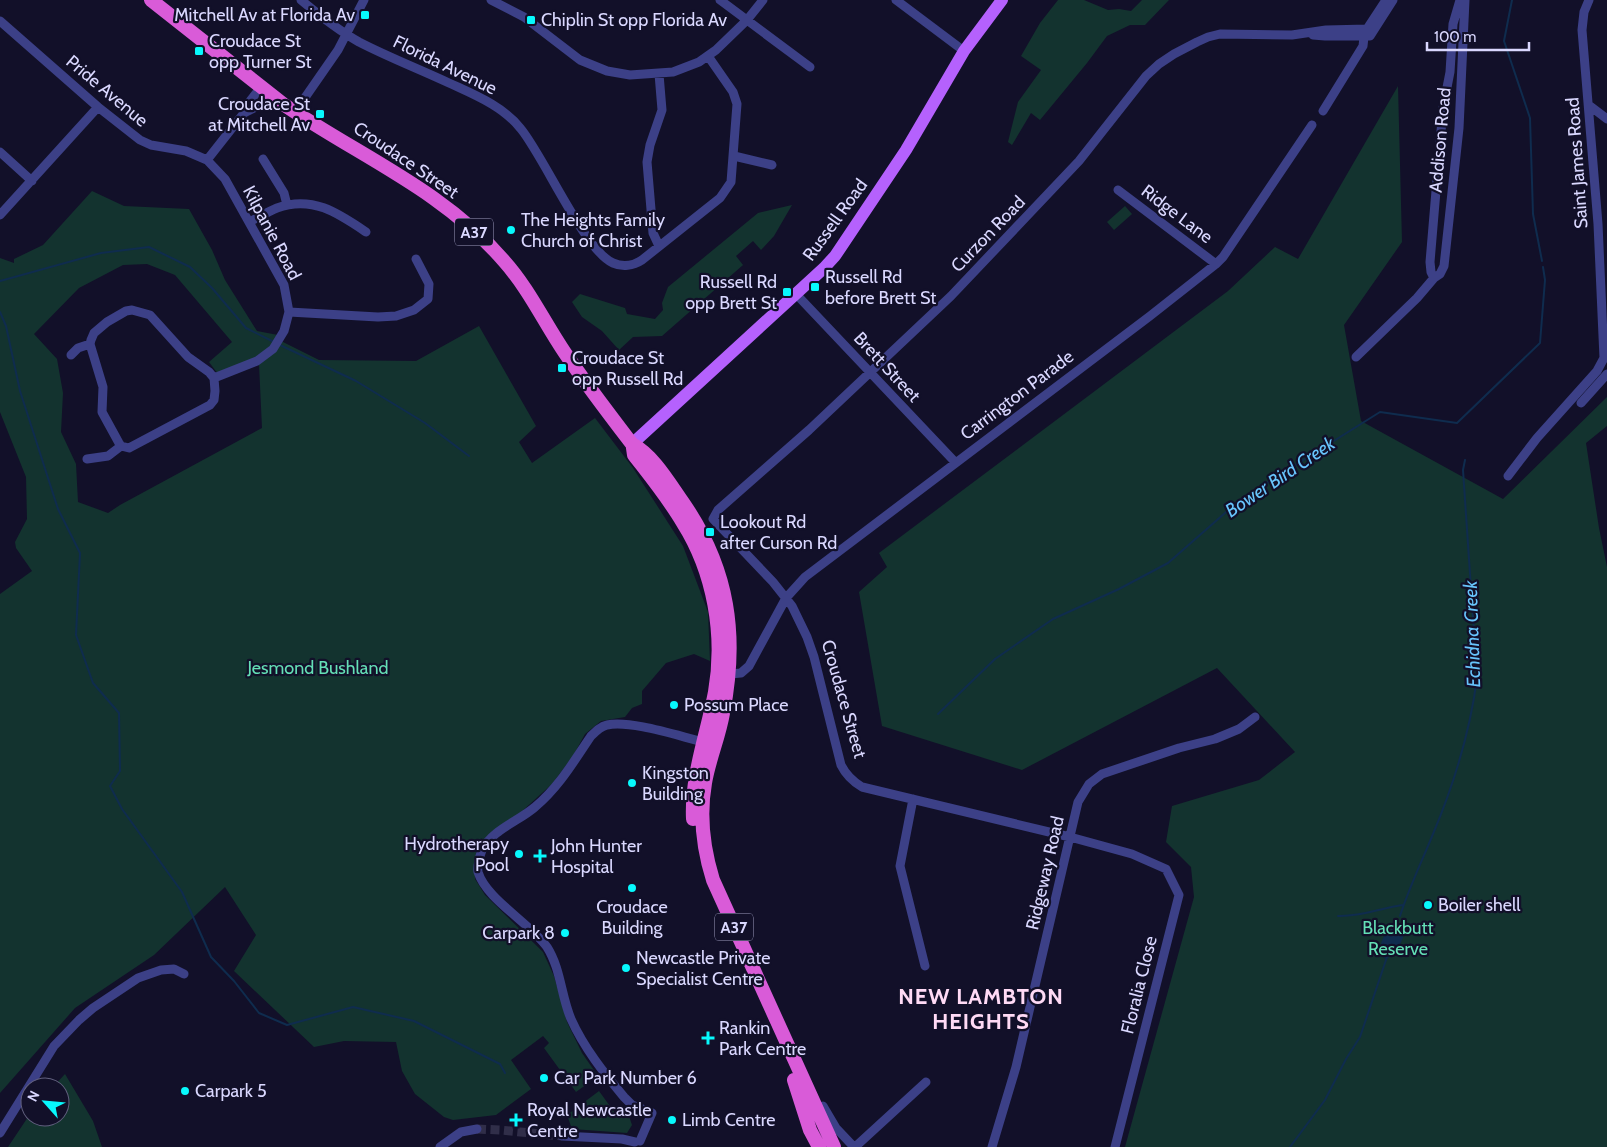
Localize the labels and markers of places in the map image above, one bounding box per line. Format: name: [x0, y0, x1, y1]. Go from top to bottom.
place label: Mitchell Av at Florida Av: [174, 4, 355, 26]
marker: Mitchell Av at Florida Av: [359, 9, 371, 21]
place label: Chiplin St opp Florida Av: [541, 9, 727, 31]
marker: Chiplin St opp Florida Av: [525, 14, 537, 26]
place label: Croudace St opp Turner St: [209, 30, 311, 73]
marker: Croudace St opp Turner St: [193, 45, 205, 57]
place label: Croudace St at Mitchell Av: [208, 93, 310, 136]
marker: Croudace St at Mitchell Av: [314, 108, 326, 120]
place label: The Heights Family Church of Christ: [521, 209, 665, 252]
marker: The Heights Family Church of Christ: [505, 224, 517, 236]
place label: Russell Rd before Brett St: [825, 266, 936, 309]
place label: Russell Rd opp Brett St: [685, 271, 777, 314]
marker: Russell Rd before Brett St: [809, 281, 821, 293]
marker: Russell Rd opp Brett St: [781, 286, 793, 298]
place label: Croudace St opp Russell Rd: [572, 347, 683, 390]
marker: Croudace St opp Russell Rd: [556, 362, 568, 374]
place label: Lookout Rd after Curson Rd: [720, 511, 837, 554]
marker: Lookout Rd after Curson Rd: [704, 526, 716, 538]
place label: Possum Place: [684, 694, 789, 716]
marker: Possum Place: [668, 699, 680, 711]
place label: Kingston Building: [642, 762, 709, 805]
marker: Kingston Building: [626, 777, 638, 789]
place label: Hydrotherapy Pool: [404, 833, 510, 876]
place label: John Hunter Hospital: [550, 835, 642, 878]
marker: Hydrotherapy Pool: [513, 848, 525, 860]
marker: John Hunter Hospital: [533, 849, 547, 863]
marker: Croudace Building: [626, 882, 638, 894]
place label: Boiler shell: [1438, 894, 1521, 916]
place label: Croudace Building: [596, 896, 668, 939]
marker: Boiler shell: [1422, 899, 1434, 911]
place label: Carpark 8: [482, 922, 555, 944]
marker: Carpark 8: [559, 927, 571, 939]
place label: Newcastle Private Specialist Centre: [636, 947, 770, 990]
marker: Newcastle Private Specialist Centre: [620, 962, 632, 974]
place label: Rankin Park Centre: [719, 1017, 806, 1060]
marker: Rankin Park Centre: [701, 1031, 715, 1045]
place label: Car Park Number 6: [554, 1067, 697, 1089]
marker: Car Park Number 6: [538, 1072, 550, 1084]
place label: Carpark 5: [195, 1080, 267, 1102]
marker: Carpark 5: [179, 1085, 191, 1097]
place label: Royal Newcastle Centre: [527, 1099, 651, 1142]
place label: Limb Centre: [682, 1109, 775, 1131]
marker: Royal Newcastle Centre: [509, 1113, 523, 1127]
marker: Limb Centre: [666, 1114, 678, 1126]

